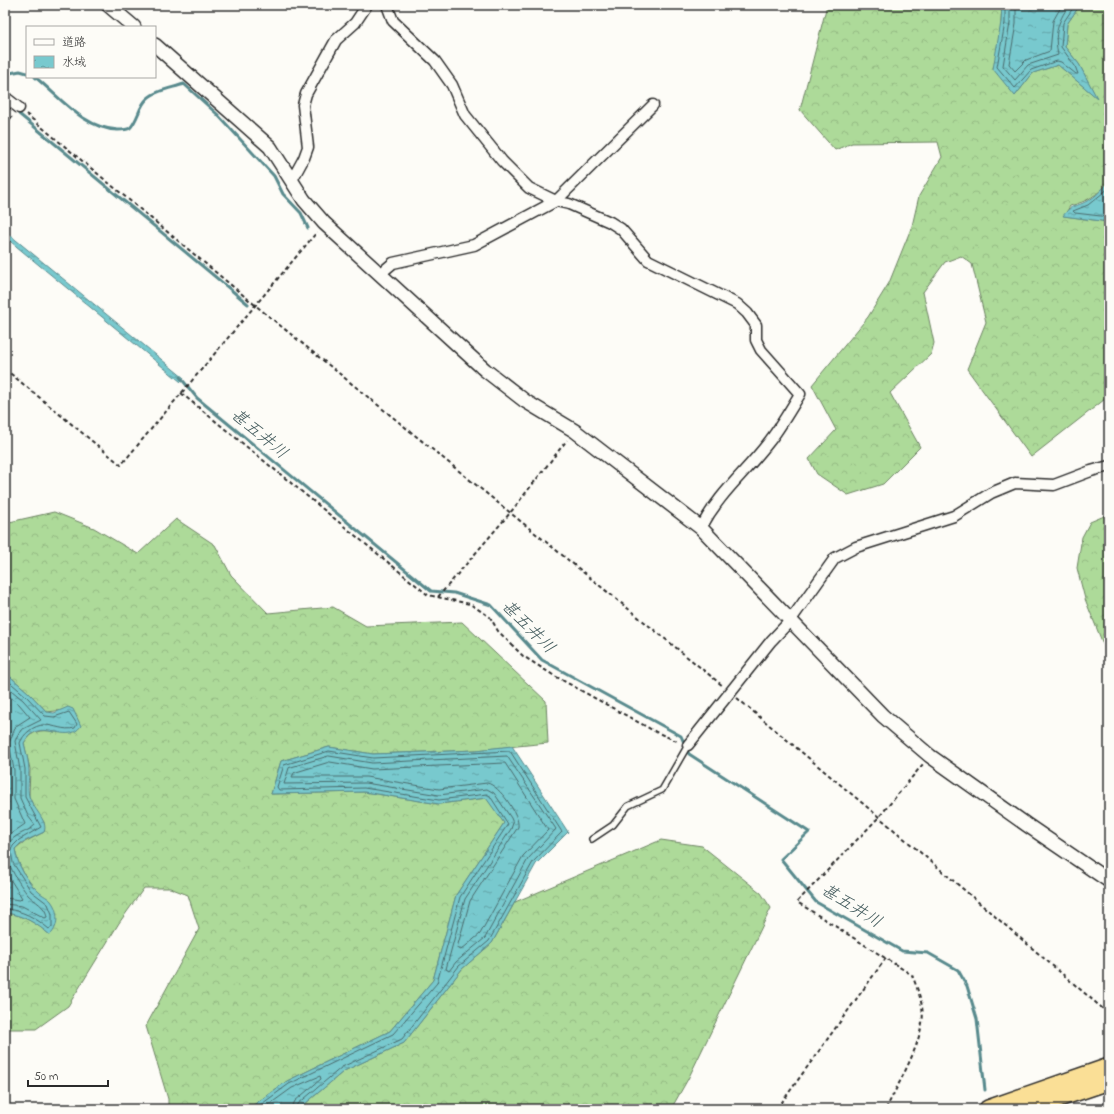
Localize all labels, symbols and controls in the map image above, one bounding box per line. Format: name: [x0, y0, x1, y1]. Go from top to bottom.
legend: [26, 26, 156, 78]
text: 道路: [62, 34, 86, 52]
text: 水域: [62, 54, 86, 72]
water label: 甚五井川: [225, 403, 293, 466]
water label: 甚五井川: [495, 594, 561, 660]
water label: 甚五井川: [816, 878, 887, 935]
scale bar: [28, 1062, 108, 1088]
text: 50 m: [34, 1068, 58, 1086]

